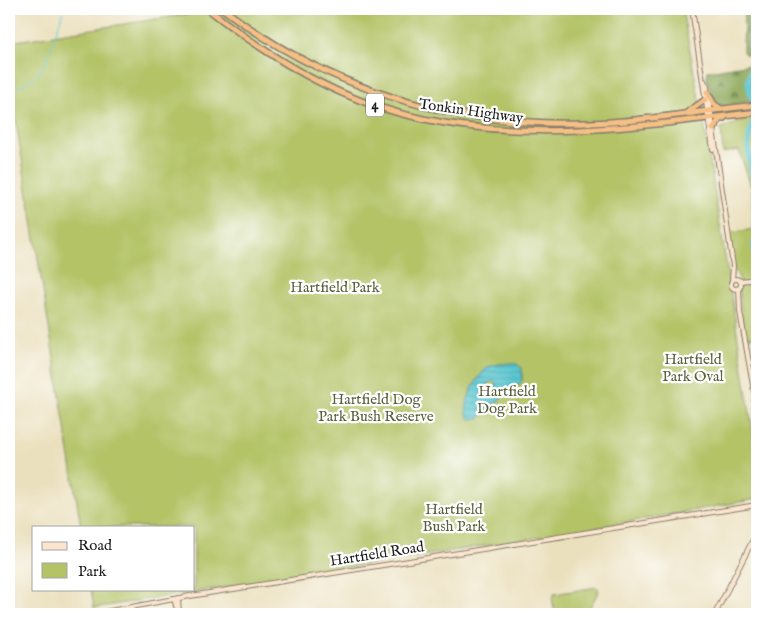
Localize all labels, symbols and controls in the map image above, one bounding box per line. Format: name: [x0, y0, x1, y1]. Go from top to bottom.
road number: 4: [366, 94, 384, 116]
street label: Tonkin Highway: [418, 94, 525, 128]
park label: Hartfield Park: [290, 278, 381, 297]
park label: Hartfield Park Oval: [662, 350, 725, 386]
park label: Hartfield Dog Park: [477, 382, 538, 418]
park label: Hartfield Dog Park Bush Reserve: [318, 390, 434, 426]
park label: Hartfield Bush Park: [423, 500, 486, 536]
legend: [32, 526, 195, 590]
text: Road: [78, 536, 113, 555]
street label: Hartfield Road: [329, 537, 426, 571]
text: Park: [78, 562, 108, 581]

